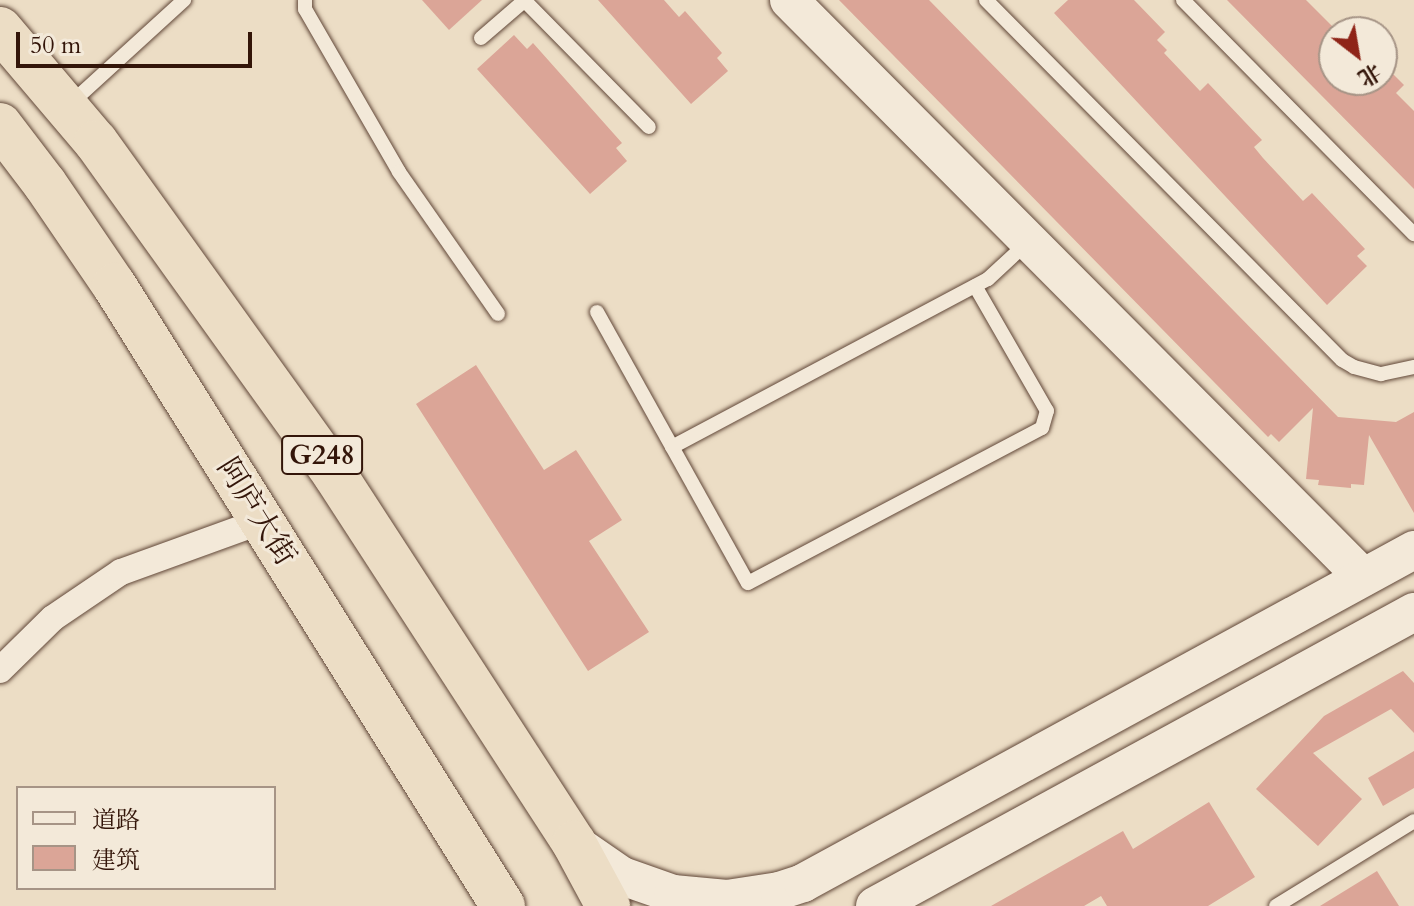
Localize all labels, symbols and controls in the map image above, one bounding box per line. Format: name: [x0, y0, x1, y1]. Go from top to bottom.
scale bar: [20, 16, 256, 66]
north arrow: [1318, 16, 1398, 96]
text: 50 m: [30, 29, 81, 62]
text: 北: [1352, 56, 1386, 93]
road number: G248: [280, 431, 364, 479]
street label: 阿庐大街: [209, 452, 303, 572]
legend: [16, 786, 276, 890]
text: 道路: [92, 804, 140, 837]
text: 建筑: [92, 844, 140, 877]

